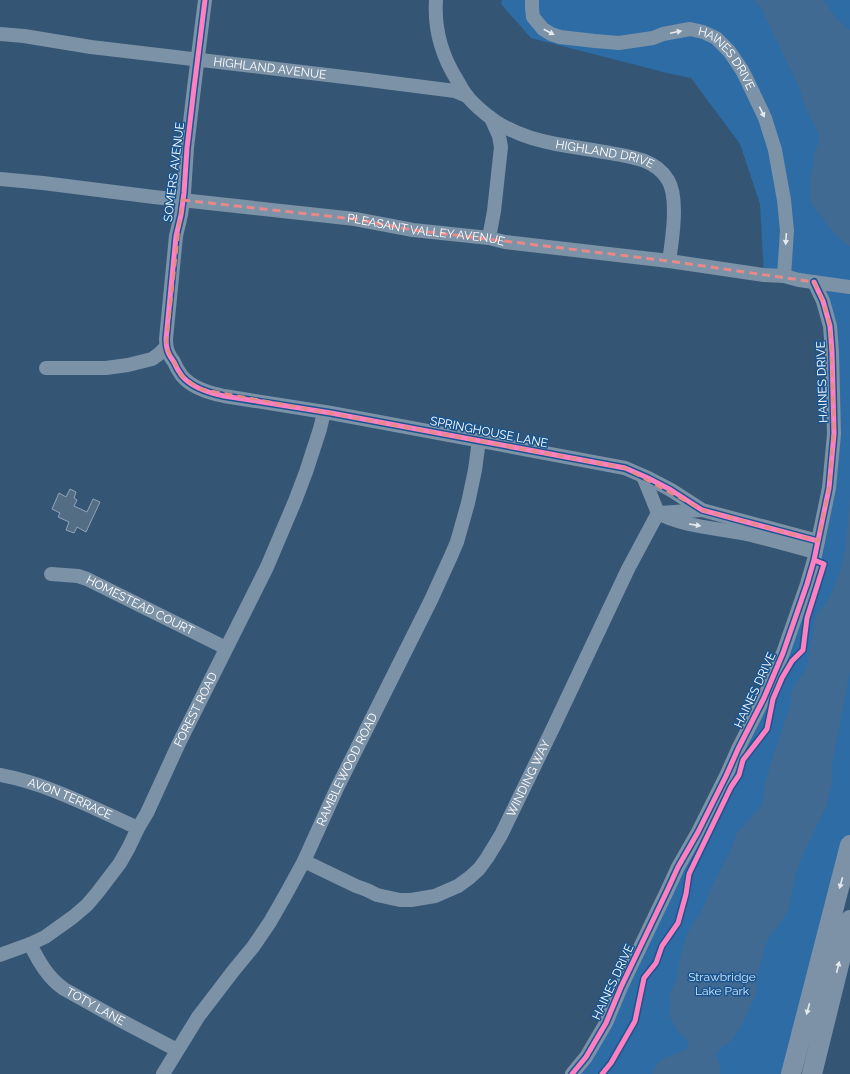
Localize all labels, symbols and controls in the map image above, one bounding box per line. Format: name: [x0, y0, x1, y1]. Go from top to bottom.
street label: HAINES DRIVE: [697, 24, 758, 92]
one-way arrow: [543, 28, 555, 35]
one-way arrow: [670, 28, 682, 34]
street label: HIGHLAND AVENUE: [213, 55, 327, 82]
one-way arrow: [759, 106, 765, 118]
street label: SOMERS AVENUE: [161, 121, 187, 223]
street label: HIGHLAND DRIVE: [554, 137, 656, 171]
street label: PLEASANT VALLEY AVENUE: [346, 211, 506, 249]
one-way arrow: [783, 233, 790, 245]
street label: HAINES DRIVE: [814, 341, 830, 423]
street label: SPRINGHOUSE LANE: [429, 414, 549, 450]
one-way arrow: [689, 522, 701, 528]
street label: HOMESTEAD COURT: [84, 573, 197, 638]
street label: HAINES DRIVE: [731, 650, 779, 730]
street label: FOREST ROAD: [171, 670, 220, 749]
street label: RAMBLEWOOD ROAD: [314, 710, 381, 828]
street label: WINDING WAY: [504, 738, 553, 819]
street label: AVON TERRACE: [26, 775, 114, 822]
one-way arrow: [838, 877, 844, 889]
street label: HAINES DRIVE: [589, 942, 637, 1022]
one-way arrow: [836, 961, 842, 973]
park label: Strawbridge Lake Park: [688, 970, 756, 998]
street label: TOTY LANE: [64, 985, 127, 1028]
one-way arrow: [805, 1003, 811, 1015]

